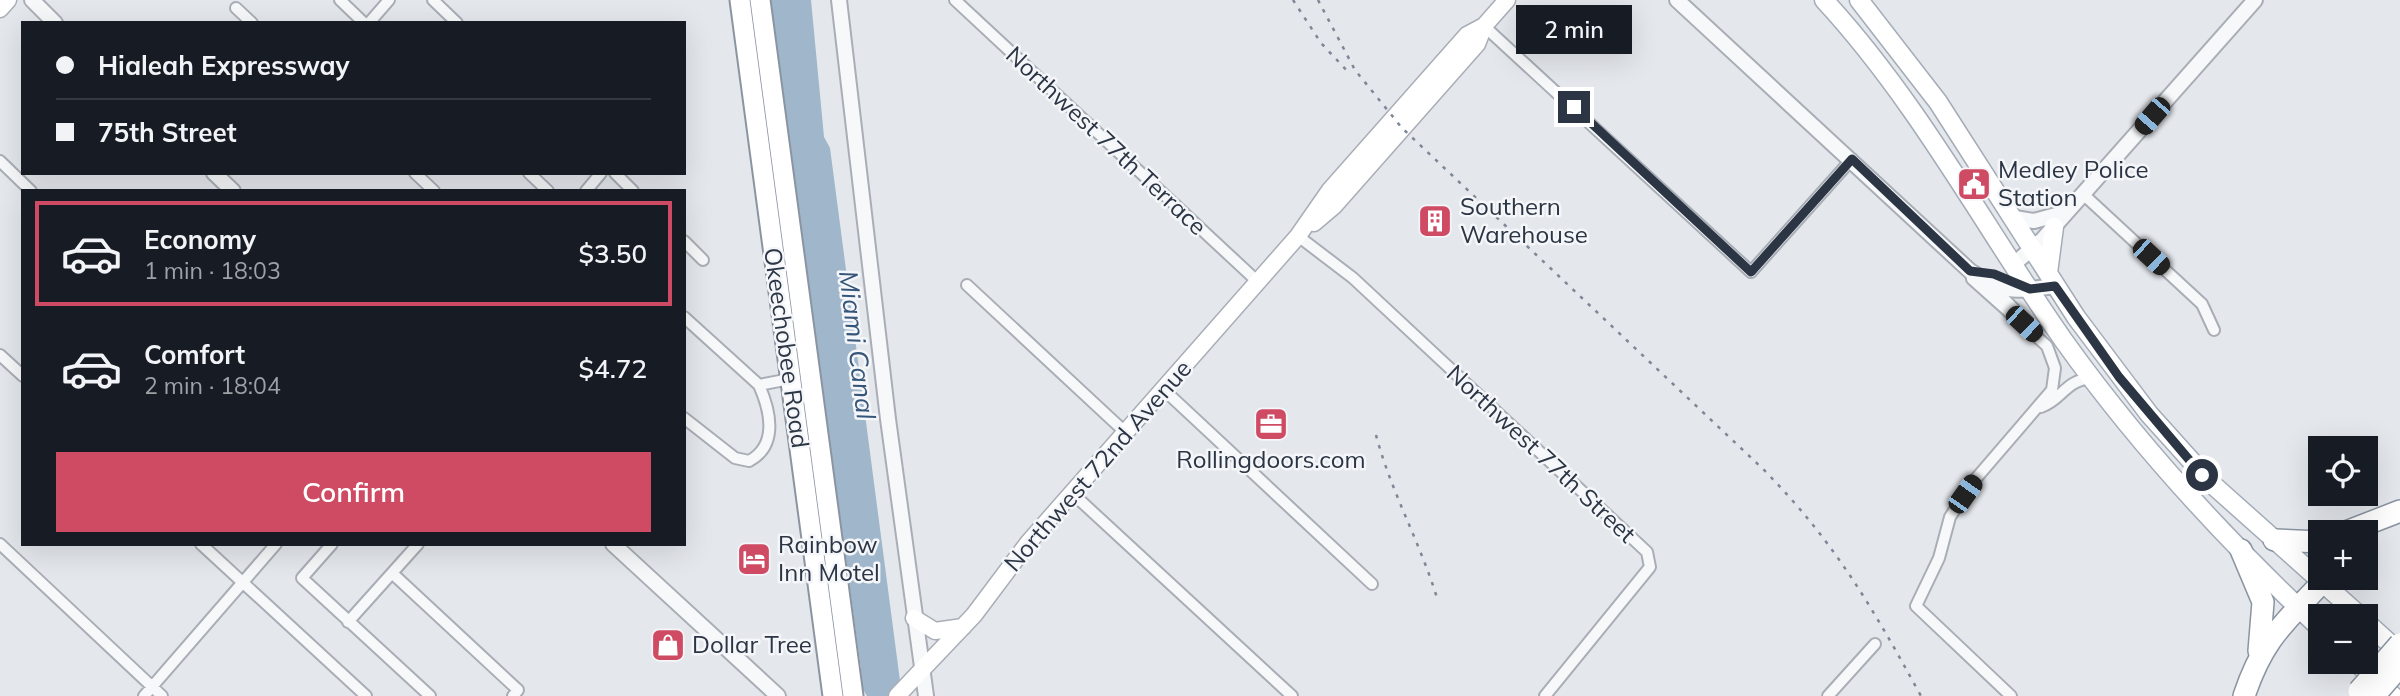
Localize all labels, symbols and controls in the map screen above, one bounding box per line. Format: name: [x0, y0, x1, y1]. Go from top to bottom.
callout: 2 min: [1516, 6, 1632, 55]
text: 2 min: [1544, 15, 1604, 44]
street label: Northwest 77th Terrace: [1000, 40, 1213, 241]
text: Hialeah Expressway: [98, 49, 350, 82]
route end: [1558, 91, 1590, 123]
car: [2131, 93, 2174, 139]
text: 75th Street: [98, 116, 237, 149]
place label: Medley Police Station: [1998, 154, 2149, 212]
public building icon: Medley Police Station: [1955, 165, 1993, 203]
place label: Southern Warehouse: [1460, 191, 1588, 249]
building icon: Southern Warehouse: [1416, 202, 1454, 240]
icon: car: [60, 222, 123, 285]
text: Economy: [144, 223, 256, 256]
car: [2129, 235, 2174, 279]
text: $3.50: [578, 237, 647, 270]
street label: Okeechobee Road: [758, 246, 816, 450]
text: 1 min · 18:03: [144, 256, 281, 285]
water label: Miami Canal: [832, 269, 883, 422]
car: [2002, 302, 2047, 346]
icon: car: [60, 337, 123, 400]
text: Comfort: [144, 338, 245, 371]
text: $4.72: [578, 352, 647, 385]
street label: Northwest 72nd Avenue: [997, 353, 1197, 577]
street label: Northwest 77th Street: [1441, 358, 1642, 549]
text: 2 min · 18:04: [144, 371, 281, 400]
office icon: Rollingdoors.com: [1252, 405, 1290, 443]
map controls: [2308, 436, 2378, 674]
button: locate: [2308, 436, 2378, 506]
place label: Rollingdoors.com: [1176, 444, 1366, 474]
button: Confirm: [56, 452, 651, 532]
route start: [2186, 459, 2218, 491]
car: [1945, 471, 1986, 517]
button: +: [2308, 520, 2378, 590]
place label: Rainbow Inn Motel: [778, 529, 880, 587]
hotel icon: Rainbow Inn Motel: [735, 540, 773, 578]
button: −: [2308, 604, 2378, 674]
shop icon: Dollar Tree: [649, 626, 687, 664]
place label: Dollar Tree: [692, 629, 812, 659]

